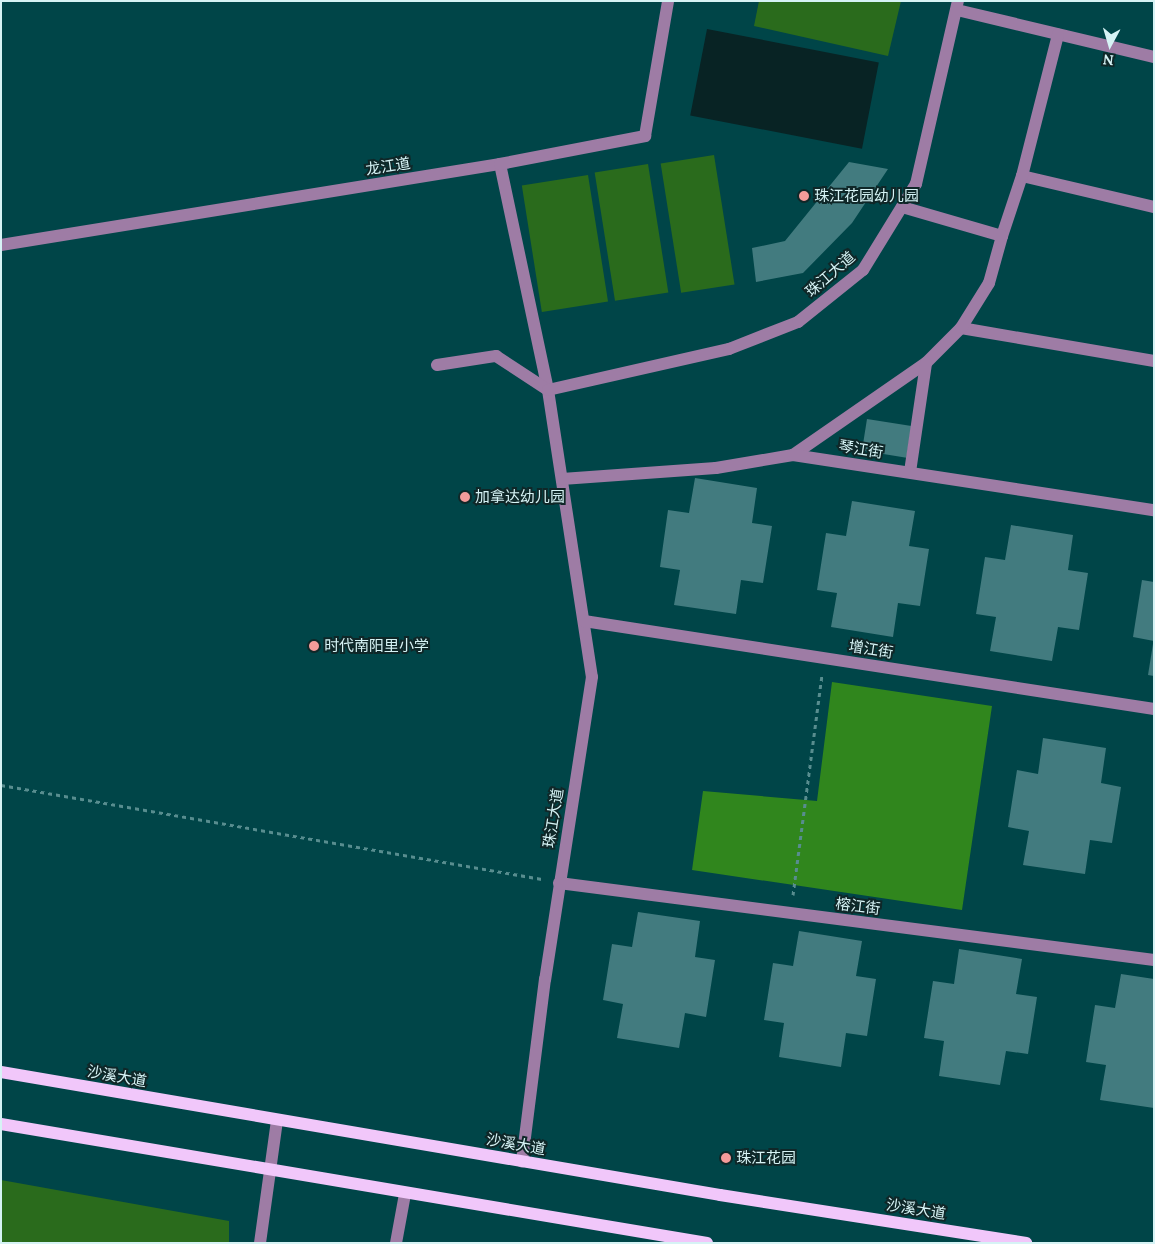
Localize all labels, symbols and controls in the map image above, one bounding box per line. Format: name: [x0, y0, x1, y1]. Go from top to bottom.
north arrow: [1085, 20, 1135, 70]
text: N: [1102, 50, 1115, 69]
street label: 龙江道: [364, 154, 412, 178]
place label: 珠江花园幼儿园: [814, 187, 919, 205]
marker: 珠江花园幼儿园: [798, 190, 810, 202]
street label: 珠江大道: [801, 248, 859, 300]
street label: 琴江街: [837, 437, 885, 461]
place label: 加拿达幼儿园: [475, 488, 565, 506]
marker: 加拿达幼儿园: [459, 491, 471, 503]
place label: 时代南阳里小学: [324, 637, 429, 655]
street label: 增江街: [847, 637, 895, 661]
marker: 时代南阳里小学: [308, 640, 320, 652]
street label: 珠江大道: [539, 787, 567, 849]
street label: 榕江街: [835, 894, 881, 918]
street label: 沙溪大道: [86, 1062, 148, 1090]
street label: 沙溪大道: [485, 1130, 547, 1158]
place label: 珠江花园: [736, 1149, 796, 1167]
marker: 珠江花园: [720, 1152, 732, 1164]
street label: 沙溪大道: [885, 1195, 947, 1223]

